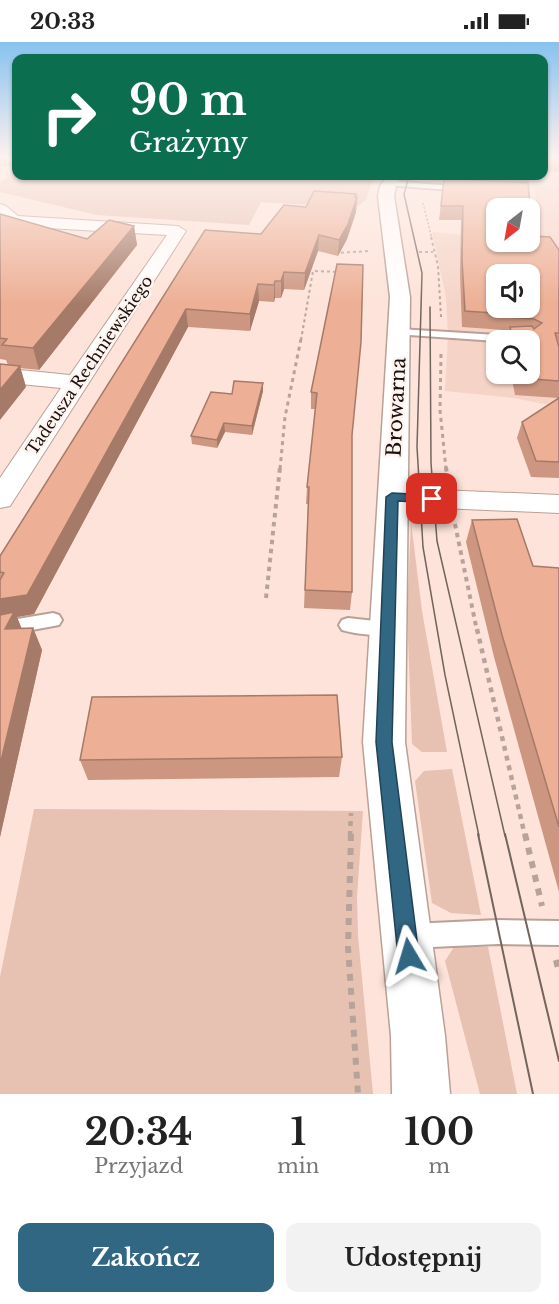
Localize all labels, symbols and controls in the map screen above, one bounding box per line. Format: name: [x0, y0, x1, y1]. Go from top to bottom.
text: 20:33: [30, 8, 95, 35]
text: 90 m: [129, 74, 247, 126]
icon: right: [30, 78, 108, 156]
text: Grażyny: [129, 126, 248, 159]
north arrow: [486, 198, 540, 252]
map controls: [486, 198, 540, 384]
button: sound: [486, 264, 540, 318]
street label: Tadeusza Rechniewskiego: [21, 271, 157, 459]
button: search: [486, 330, 540, 384]
street label: Browarna: [381, 356, 411, 457]
pin: [406, 473, 457, 524]
icon: arrive: [415, 482, 448, 515]
position arrow: [377, 924, 441, 988]
text: 20:34: [85, 1110, 192, 1155]
text: 1: [290, 1110, 306, 1155]
text: 100: [404, 1110, 474, 1155]
text: Przyjazd: [94, 1154, 183, 1178]
text: min: [277, 1154, 319, 1178]
text: m: [428, 1154, 450, 1178]
button: Zakończ: [18, 1223, 274, 1292]
button: Udostępnij: [286, 1223, 541, 1292]

